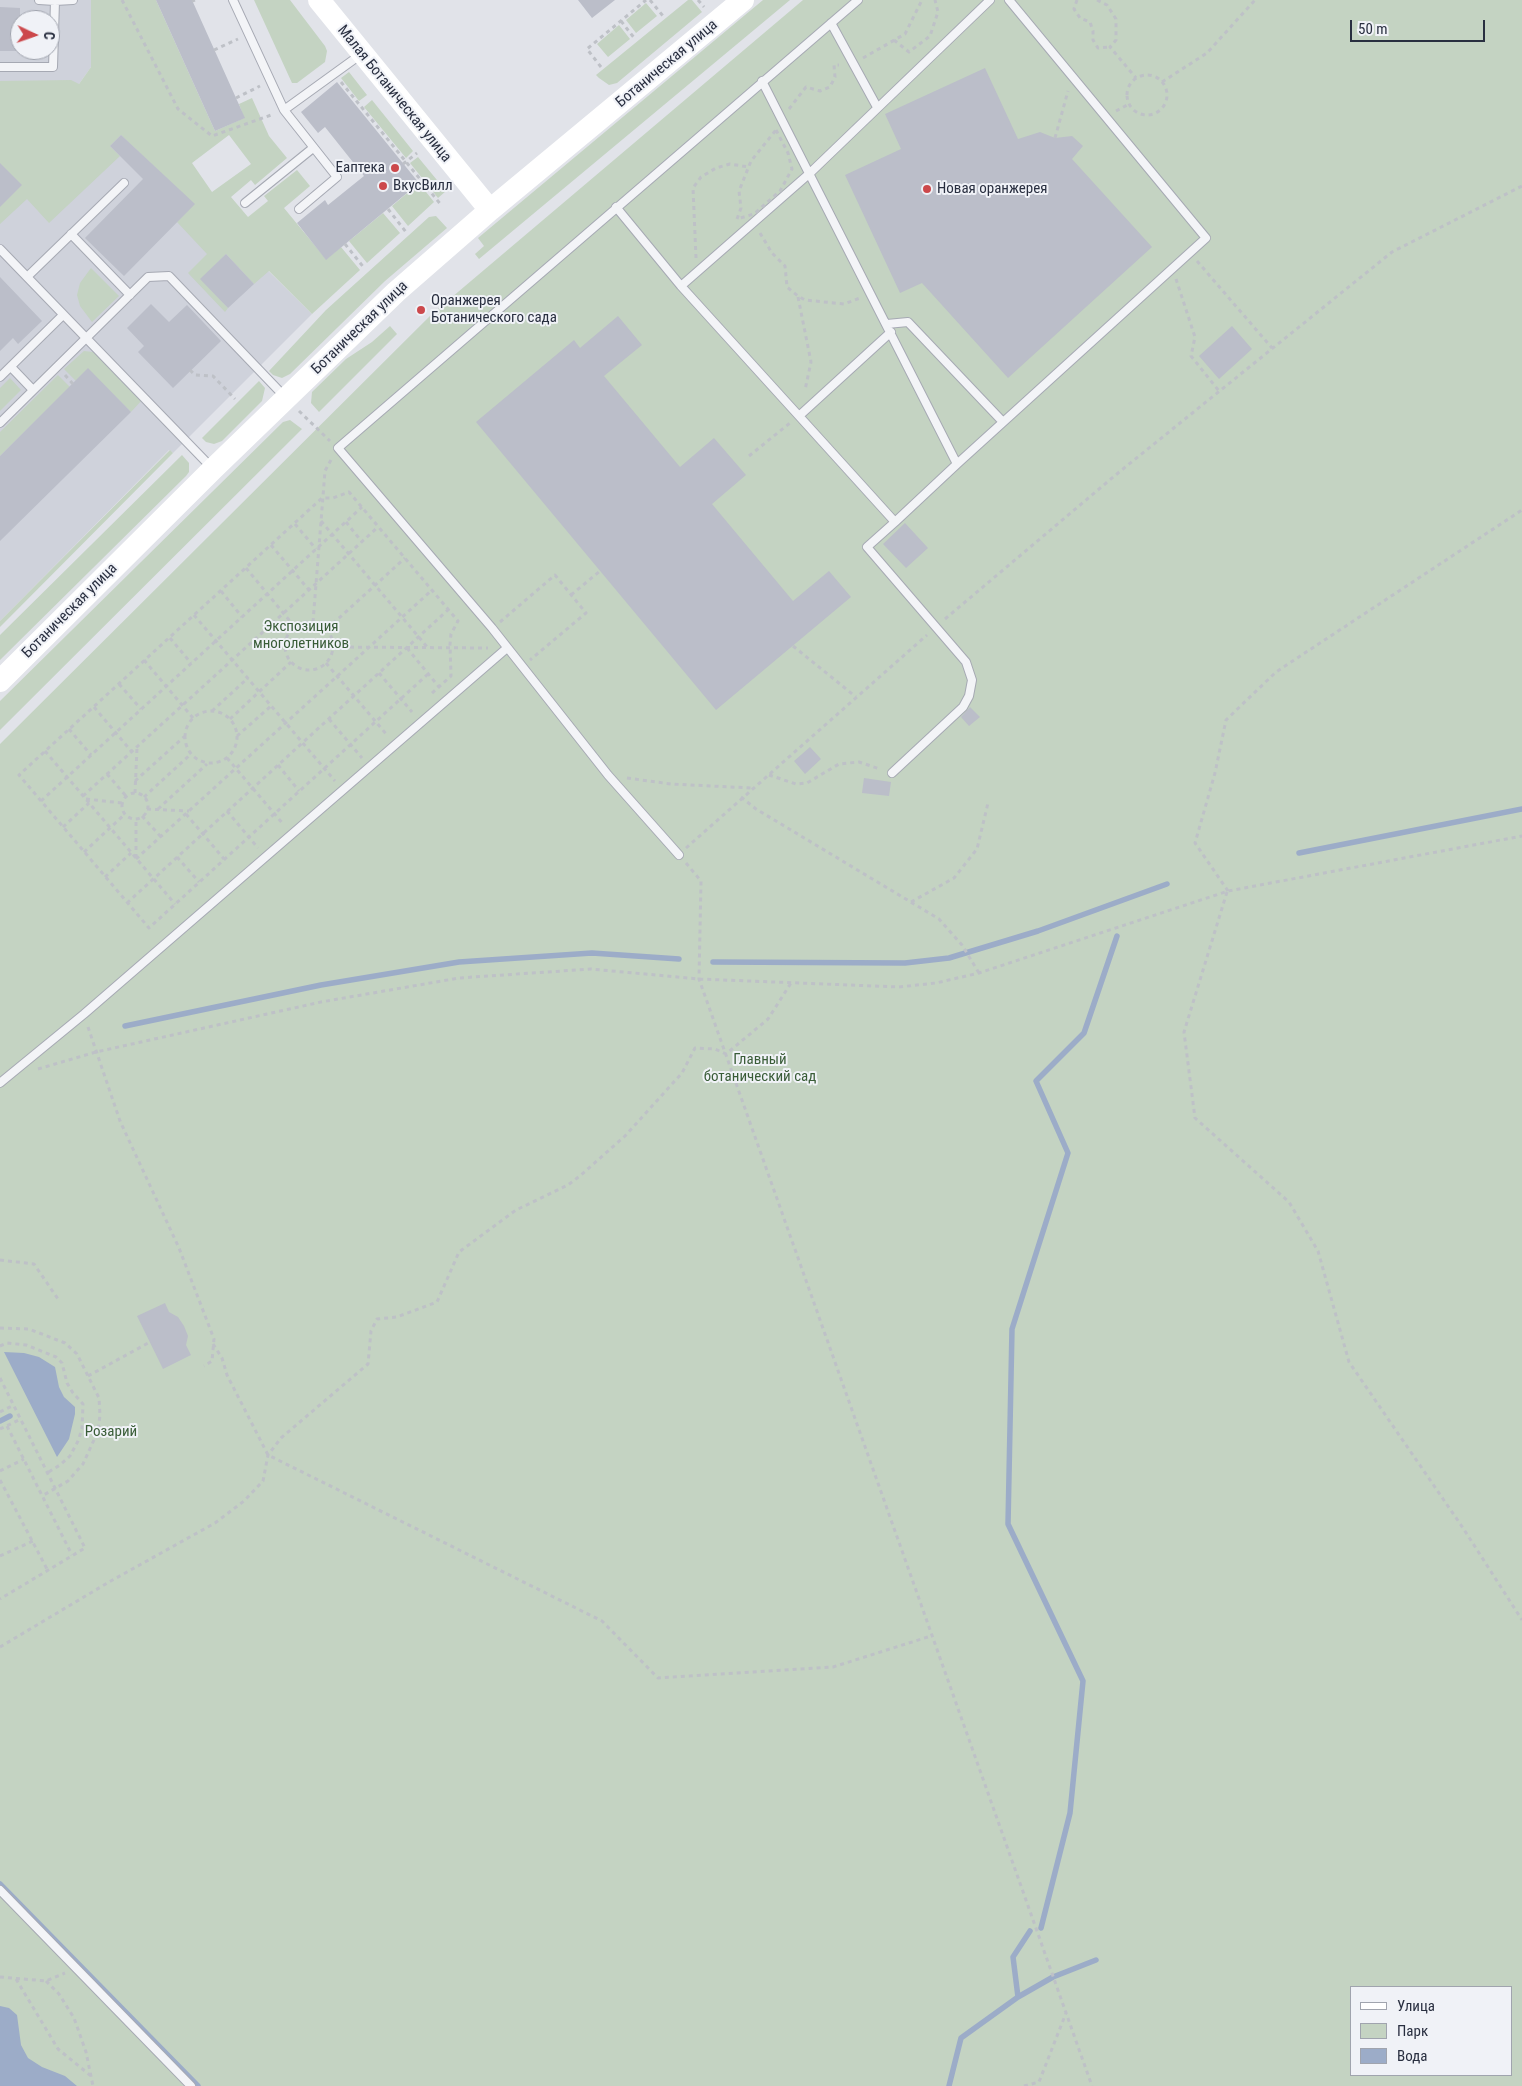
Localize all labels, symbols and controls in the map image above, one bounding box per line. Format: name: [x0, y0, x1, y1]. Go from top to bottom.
north arrow: [10, 10, 60, 60]
scale bar: [1352, 10, 1487, 42]
street label: Ботаническая улица: [613, 16, 721, 112]
text: 50 m: [1358, 20, 1388, 38]
street label: Малая Ботаническая улица: [333, 22, 455, 166]
text: С: [41, 31, 57, 40]
place label: Еаптека: [336, 159, 385, 177]
marker: Еаптека: [389, 162, 401, 174]
place label: ВкусВилл: [393, 177, 453, 195]
marker: ВкусВилл: [377, 180, 389, 192]
place label: Новая оранжерея: [937, 180, 1047, 198]
marker: Новая оранжерея: [921, 183, 933, 195]
street label: Ботаническая улица: [308, 277, 412, 379]
place label: Оранжерея Ботанического сада: [431, 292, 557, 327]
marker: Оранжерея Ботанического сада: [415, 304, 427, 316]
street label: Ботаническая улица: [19, 560, 121, 662]
park label: Экспозиция многолетников: [253, 618, 349, 653]
park label: Главный ботанический сад: [704, 1051, 816, 1086]
park label: Розарий: [85, 1423, 137, 1441]
legend: [1350, 1986, 1512, 2076]
text: Улица: [1397, 1997, 1435, 2015]
text: Парк: [1397, 2022, 1428, 2040]
text: Вода: [1397, 2047, 1427, 2065]

